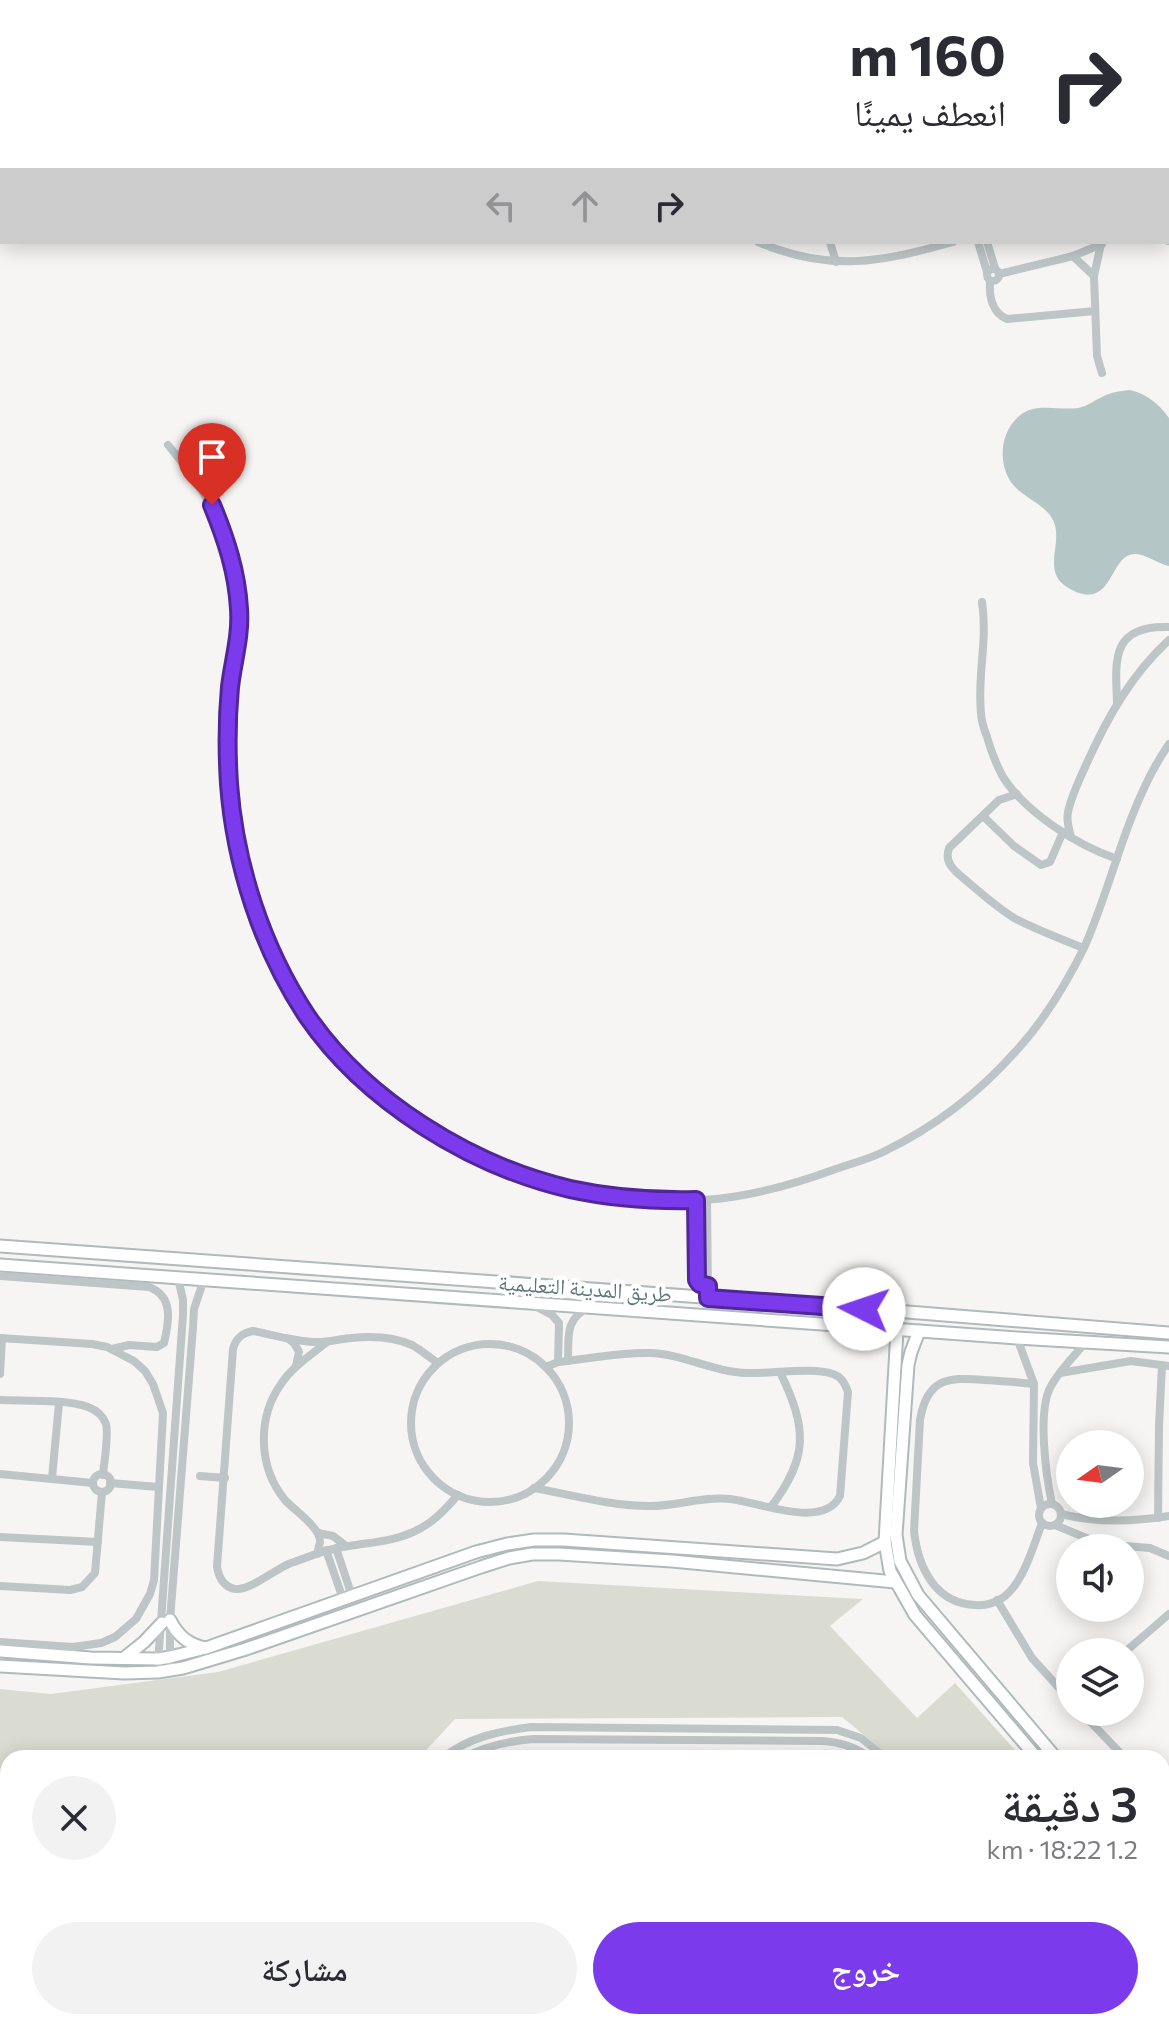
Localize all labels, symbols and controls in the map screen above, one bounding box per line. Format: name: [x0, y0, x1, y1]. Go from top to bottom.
text: 160 m: [849, 19, 1006, 88]
icon: right: [1034, 32, 1138, 136]
text: انعطف يمينًا: [854, 89, 1006, 133]
icon: left: [479, 184, 523, 228]
icon: ahead: [563, 184, 607, 228]
icon: right: [647, 184, 691, 228]
pin: [178, 423, 246, 505]
icon: arrive: [190, 435, 234, 479]
position arrow: [822, 1267, 906, 1351]
street label: طريق المدينة التعليمية: [497, 1268, 673, 1308]
north arrow: [1056, 1430, 1144, 1518]
map controls: [1056, 1430, 1144, 1726]
button: sound: [1056, 1534, 1144, 1622]
button: layers: [1056, 1638, 1144, 1726]
text: 3 دقيقة: [1001, 1773, 1138, 1832]
button: close: [32, 1776, 116, 1860]
text: 1.2 km · 18:22: [987, 1833, 1138, 1864]
button: مشاركة: [32, 1922, 577, 2014]
button: خروج: [593, 1922, 1138, 2014]

